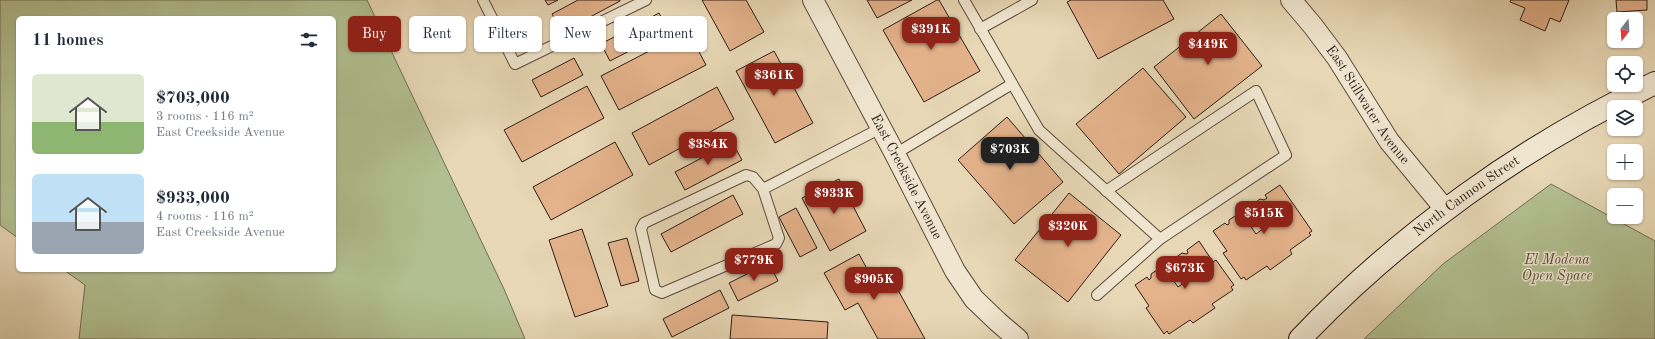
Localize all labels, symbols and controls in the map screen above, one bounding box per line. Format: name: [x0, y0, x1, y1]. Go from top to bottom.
north arrow: [1607, 12, 1643, 48]
map controls: [1607, 12, 1643, 224]
chip: Buy: [348, 16, 401, 52]
chip: Rent: [409, 16, 466, 52]
chip: Filters: [474, 16, 542, 52]
chip: New: [550, 16, 606, 52]
chip: Apartment: [614, 16, 707, 52]
pin: $391K: [903, 17, 959, 51]
text: $391K: [911, 23, 951, 36]
icon: filters: [298, 29, 320, 51]
text: 11 homes: [32, 32, 104, 49]
pin: $449K: [1180, 32, 1236, 66]
text: $449K: [1188, 38, 1228, 51]
street label: East Stillwater Avenue: [1323, 43, 1412, 167]
button: locate: [1607, 56, 1643, 92]
pin: $361K: [746, 63, 802, 97]
text: $361K: [754, 69, 794, 82]
icon: home: [64, 90, 112, 138]
text: $703,000: [156, 90, 230, 107]
button: layers: [1607, 100, 1643, 136]
text: 3 rooms · 116 m²: [156, 110, 254, 123]
street label: East Creekside Avenue: [868, 112, 945, 242]
text: East Creekside Avenue: [156, 126, 285, 139]
pin: $384K: [680, 132, 736, 166]
pin: $703K: [982, 137, 1038, 171]
text: $384K: [688, 138, 728, 151]
text: $703K: [990, 143, 1030, 156]
button: +: [1607, 144, 1643, 180]
street label: North Cannon Street: [1411, 153, 1522, 239]
pin: $933K: [806, 181, 862, 215]
text: $933K: [814, 187, 854, 200]
button: −: [1607, 188, 1643, 224]
icon: home: [64, 190, 112, 238]
text: $933,000: [156, 190, 230, 207]
pin: $515K: [1236, 201, 1292, 235]
text: $515K: [1244, 207, 1284, 220]
text: 4 rooms · 116 m²: [156, 210, 254, 223]
pin: $320K: [1040, 214, 1096, 248]
text: $320K: [1048, 220, 1088, 233]
text: East Creekside Avenue: [156, 226, 285, 239]
pin: $779K: [726, 248, 782, 282]
park label: El Modena Open Space: [1522, 253, 1593, 284]
text: $779K: [734, 254, 774, 267]
pin: $673K: [1157, 256, 1213, 290]
text: $673K: [1165, 262, 1205, 275]
pin: $905K: [846, 267, 902, 301]
text: $905K: [854, 273, 894, 286]

